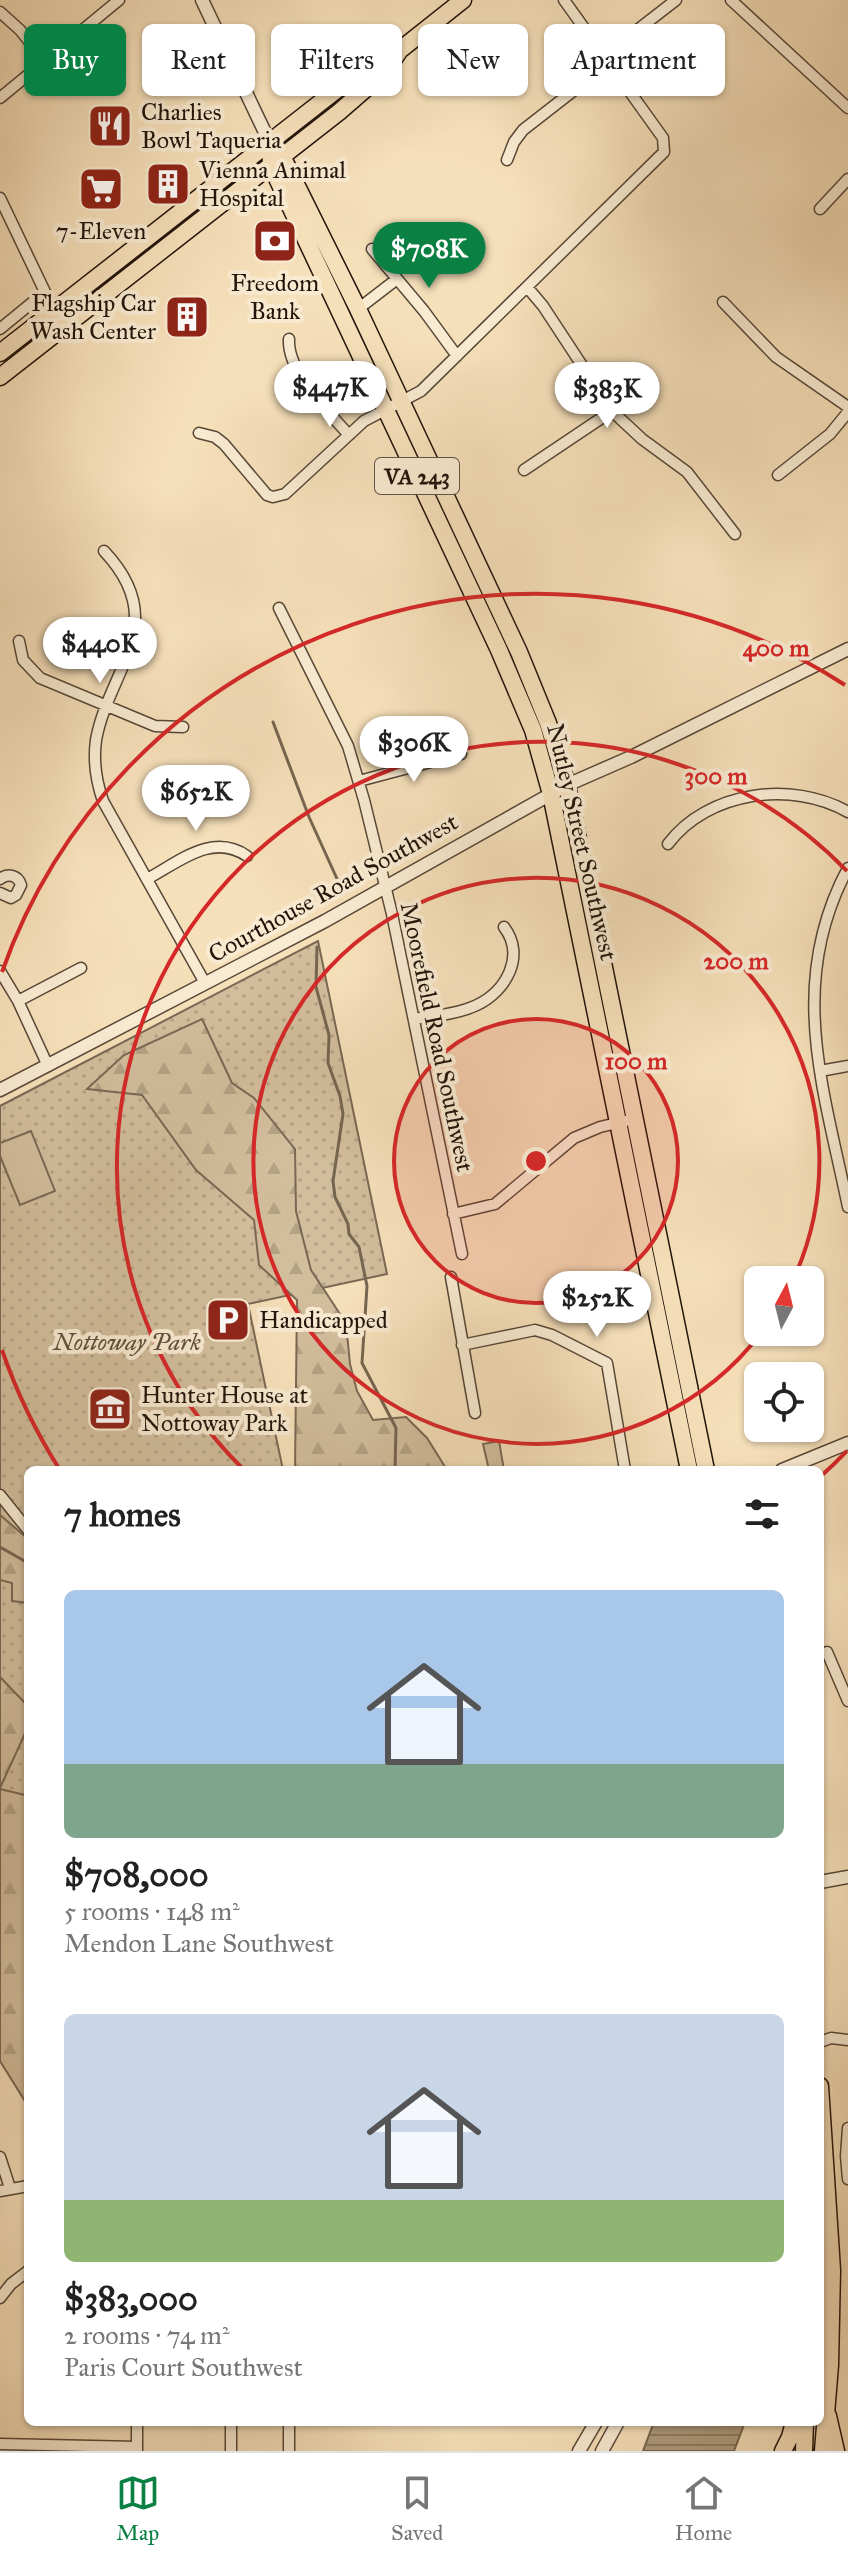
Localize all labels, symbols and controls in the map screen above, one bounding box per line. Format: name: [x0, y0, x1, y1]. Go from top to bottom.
chip: Buy: [24, 24, 126, 96]
chip: Rent: [142, 24, 255, 96]
chip: Filters: [271, 24, 402, 96]
chip: New: [418, 24, 528, 96]
chip: Apartment: [544, 24, 725, 96]
place label: Charlies Bowl Taqueria: [141, 97, 282, 155]
restaurant icon: Charlies Bowl Taqueria: [86, 102, 134, 150]
place label: Vienna Animal Hospital: [198, 155, 346, 213]
building icon: Vienna Animal Hospital: [144, 160, 192, 208]
supermarket icon: 7-Eleven: [77, 165, 125, 213]
place label: 7-Eleven: [56, 216, 146, 246]
bank icon: Freedom Bank: [251, 217, 299, 265]
pin: $708K: [373, 222, 485, 290]
text: $708K: [391, 232, 467, 264]
place label: Freedom Bank: [231, 268, 319, 326]
place label: Flagship Car Wash Center: [30, 288, 156, 346]
building icon: Flagship Car Wash Center: [163, 293, 211, 341]
pin: $447K: [274, 361, 386, 429]
pin: $383K: [551, 362, 663, 430]
text: $447K: [292, 371, 368, 403]
text: $383K: [573, 372, 641, 404]
road number: VA 243: [375, 458, 459, 494]
pin: $440K: [44, 617, 156, 685]
text: $440K: [61, 627, 139, 659]
text: 400 m: [743, 633, 810, 663]
pin: $306K: [358, 716, 470, 784]
street label: Nutley Street Southwest: [540, 721, 624, 964]
text: $306K: [378, 726, 450, 758]
text: 300 m: [685, 761, 748, 791]
pin: $652K: [140, 765, 252, 833]
text: $652K: [160, 775, 232, 807]
street label: Courthouse Road Southwest: [203, 807, 463, 969]
street label: Moorefield Road Southwest: [394, 899, 480, 1175]
text: 200 m: [703, 946, 769, 976]
text: 100 m: [605, 1046, 668, 1076]
centre of rings: [522, 1147, 550, 1175]
north arrow: [744, 1266, 824, 1346]
map controls: [744, 1266, 824, 1442]
pin: $252K: [541, 1271, 653, 1339]
text: $252K: [561, 1281, 633, 1313]
parking icon: Handicapped: [204, 1296, 252, 1344]
place label: Handicapped: [259, 1305, 388, 1335]
park label: Nottoway Park: [51, 1327, 201, 1357]
button: locate: [744, 1362, 824, 1442]
place label: Hunter House at Nottoway Park: [141, 1380, 308, 1438]
museum icon: Hunter House at Nottoway Park: [86, 1385, 134, 1433]
icon: filters: [740, 1492, 784, 1536]
text: 7 homes: [64, 1494, 181, 1535]
icon: home: [352, 1642, 496, 1786]
text: $708,000: [64, 1854, 209, 1895]
text: 5 rooms · 148 m²: [64, 1895, 240, 1927]
text: Mendon Lane Southwest: [64, 1927, 334, 1959]
icon: home: [352, 2066, 496, 2210]
text: $383,000: [64, 2278, 198, 2319]
text: 2 rooms · 74 m²: [64, 2319, 230, 2351]
text: Paris Court Southwest: [64, 2351, 303, 2383]
tab: Map: [116, 2471, 160, 2546]
tab: Saved: [391, 2471, 443, 2546]
tab: Home: [675, 2471, 732, 2546]

